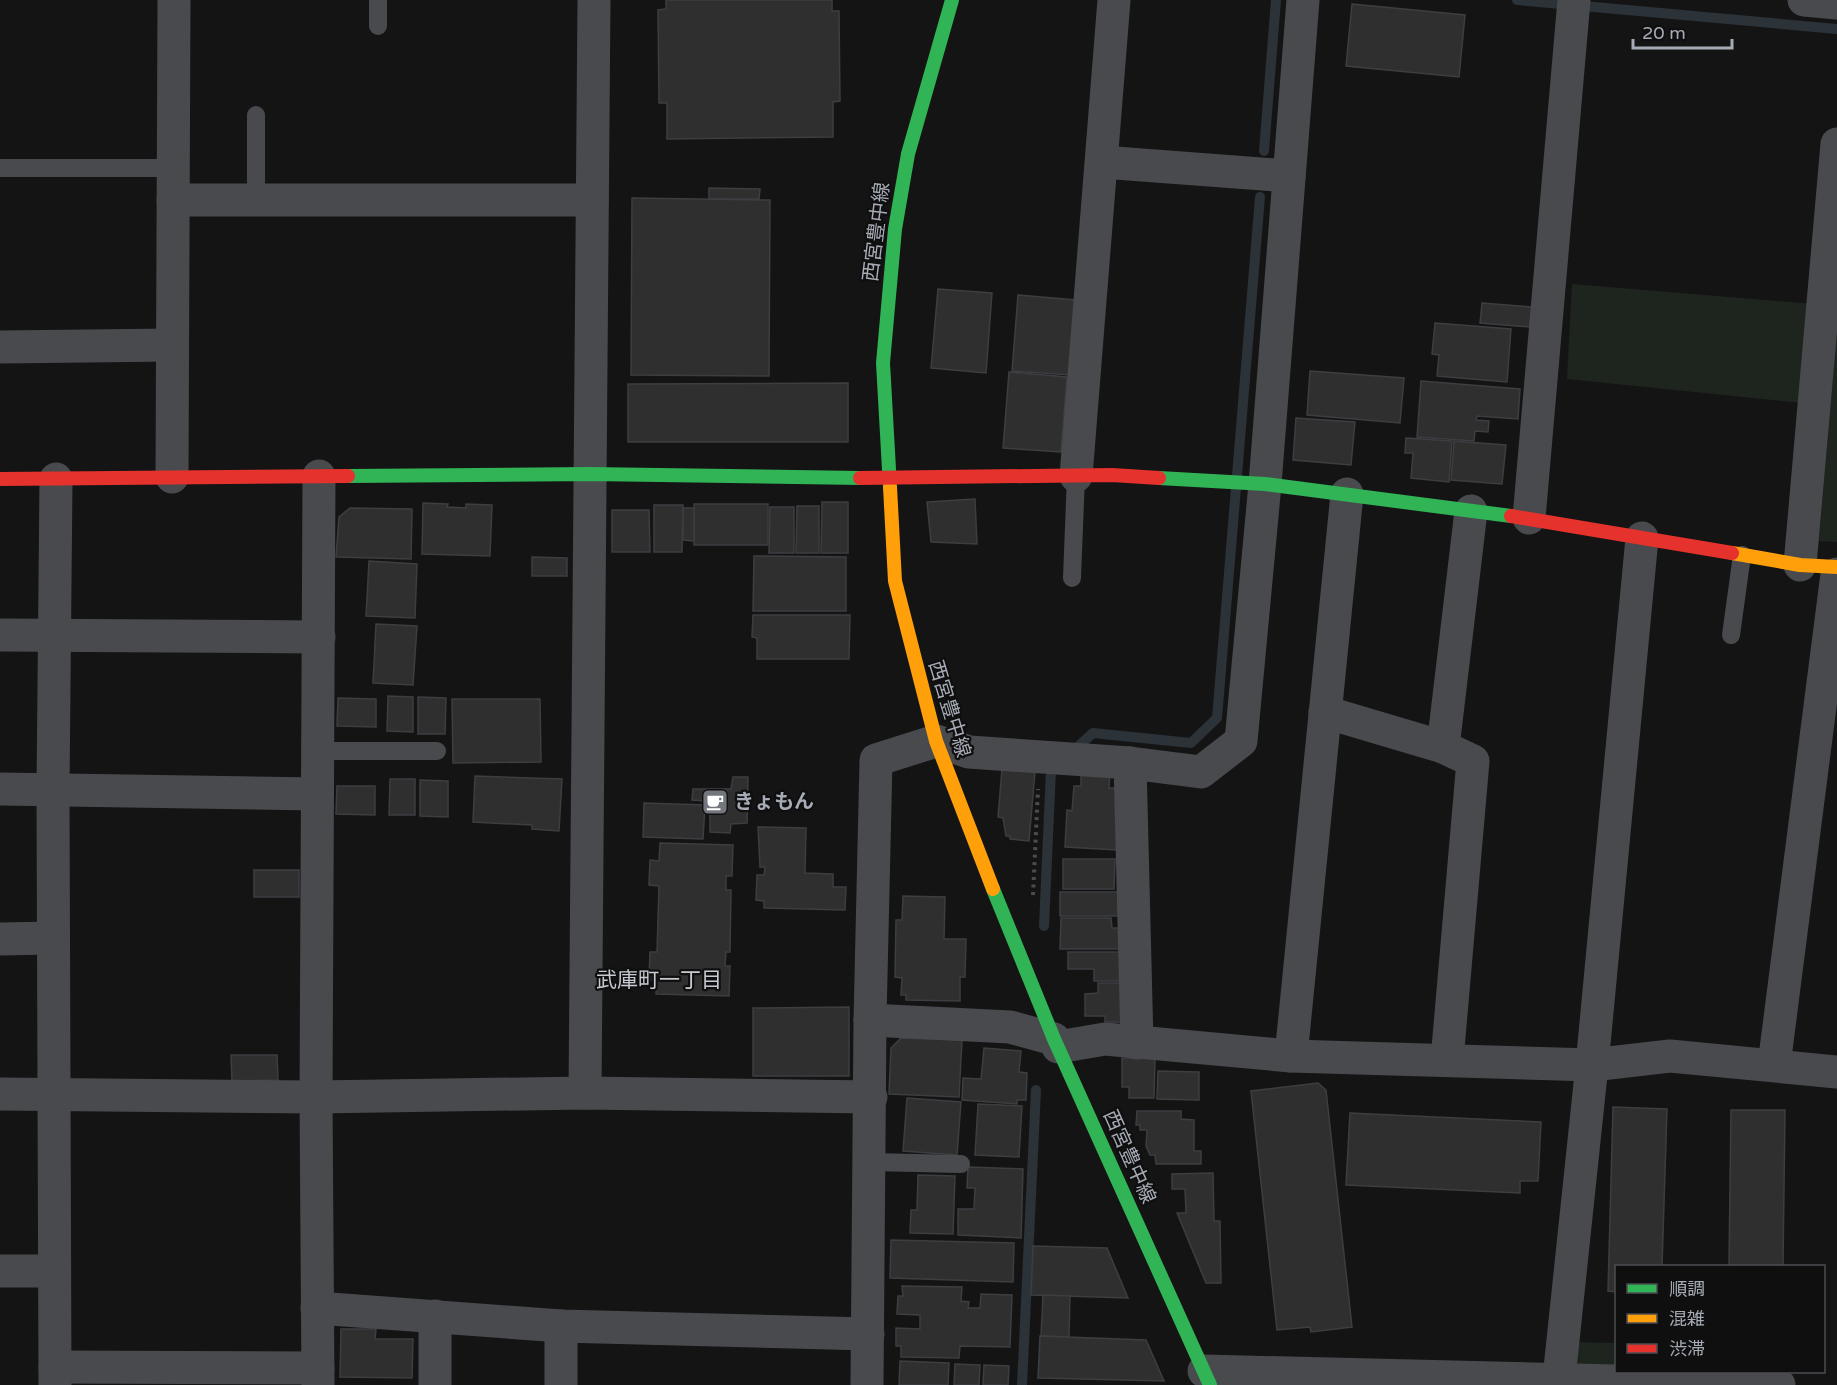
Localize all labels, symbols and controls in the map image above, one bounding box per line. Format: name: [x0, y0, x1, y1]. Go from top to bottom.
scale bar: [1633, 12, 1732, 50]
text: 20 m: [1642, 22, 1686, 44]
street label: 西宮豊中線: [859, 181, 895, 283]
street label: 西宮豊中線: [923, 658, 975, 760]
cafe icon: きょもん: [700, 787, 730, 817]
place label: きょもん: [734, 790, 814, 814]
district label: 武庫町一丁目: [596, 968, 722, 993]
street label: 西宮豊中線: [1098, 1106, 1160, 1208]
legend: [1615, 1265, 1825, 1373]
text: 順調: [1669, 1278, 1705, 1300]
text: 混雑: [1669, 1308, 1705, 1330]
text: 渋滞: [1669, 1338, 1705, 1360]

